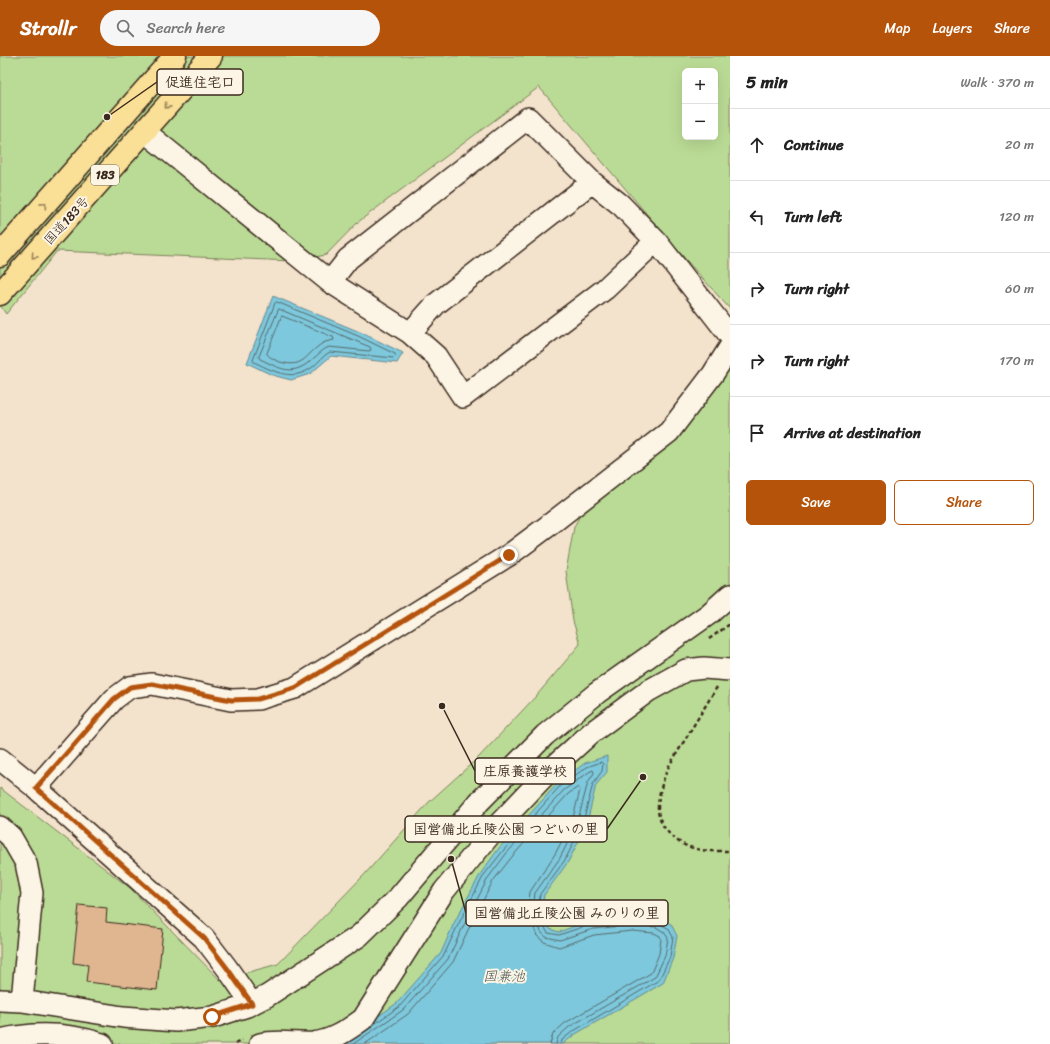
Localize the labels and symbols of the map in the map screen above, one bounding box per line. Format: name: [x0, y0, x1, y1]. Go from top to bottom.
callout: 促進住宅口: [157, 69, 243, 95]
text: 促進住宅口: [165, 70, 235, 95]
one-way arrow: [164, 101, 171, 109]
road number: 183: [91, 165, 119, 185]
street label: 国道183号: [38, 191, 95, 250]
one-way arrow: [40, 202, 47, 210]
one-way arrow: [31, 251, 38, 259]
route end: [500, 546, 518, 564]
callout: 庄原養護学校: [475, 758, 575, 784]
text: 庄原養護学校: [483, 759, 567, 784]
callout: 国営備北丘陵公園 つどいの里: [405, 816, 607, 842]
text: 国営備北丘陵公園 つどいの里: [413, 817, 599, 842]
callout: 国営備北丘陵公園 みのりの里: [466, 900, 668, 926]
text: 国営備北丘陵公園 みのりの里: [474, 901, 660, 926]
water label: 国兼池: [483, 964, 526, 989]
route start: [203, 1008, 221, 1026]

